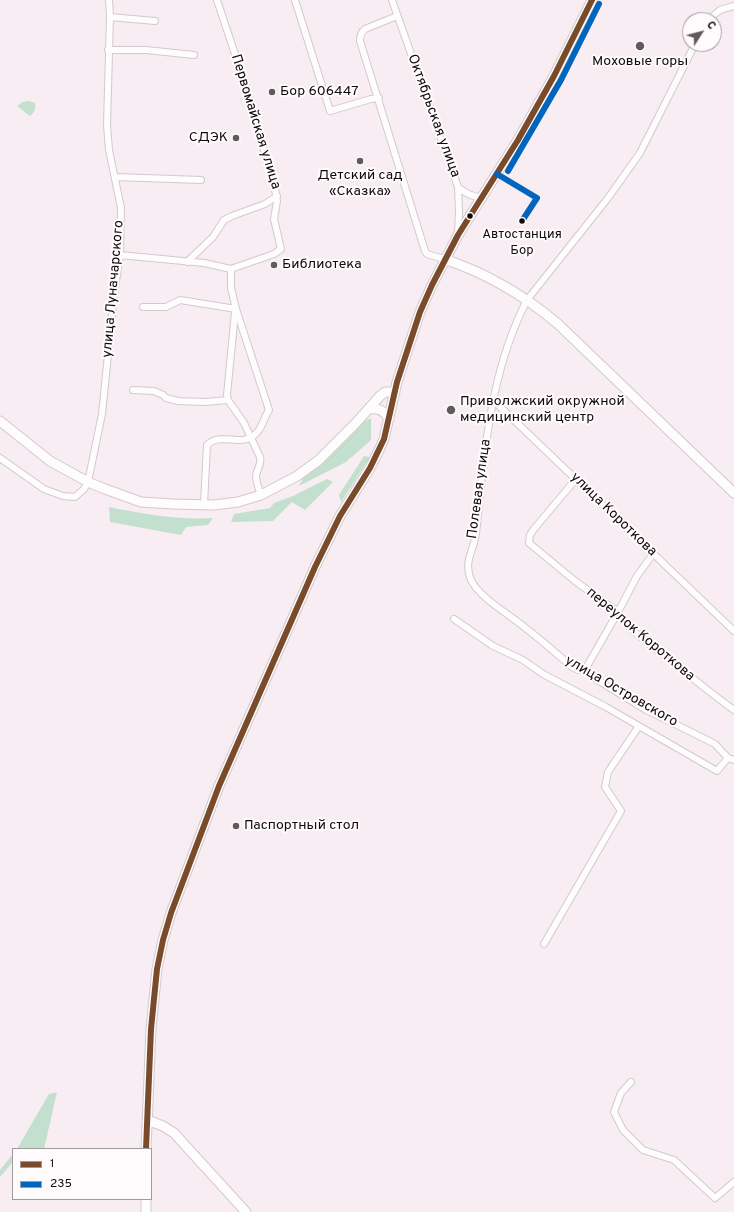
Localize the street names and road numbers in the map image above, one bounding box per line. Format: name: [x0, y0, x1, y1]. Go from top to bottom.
street label: Октябрьская улица: [403, 52, 463, 180]
street label: Первомайская улица: [226, 53, 284, 191]
street label: улица Луначарского: [100, 220, 128, 358]
street label: Полевая улица: [465, 438, 495, 540]
street label: улица Короткова: [566, 469, 660, 561]
street label: переулок Короткова: [582, 585, 698, 685]
street label: улица Островского: [562, 653, 680, 731]

